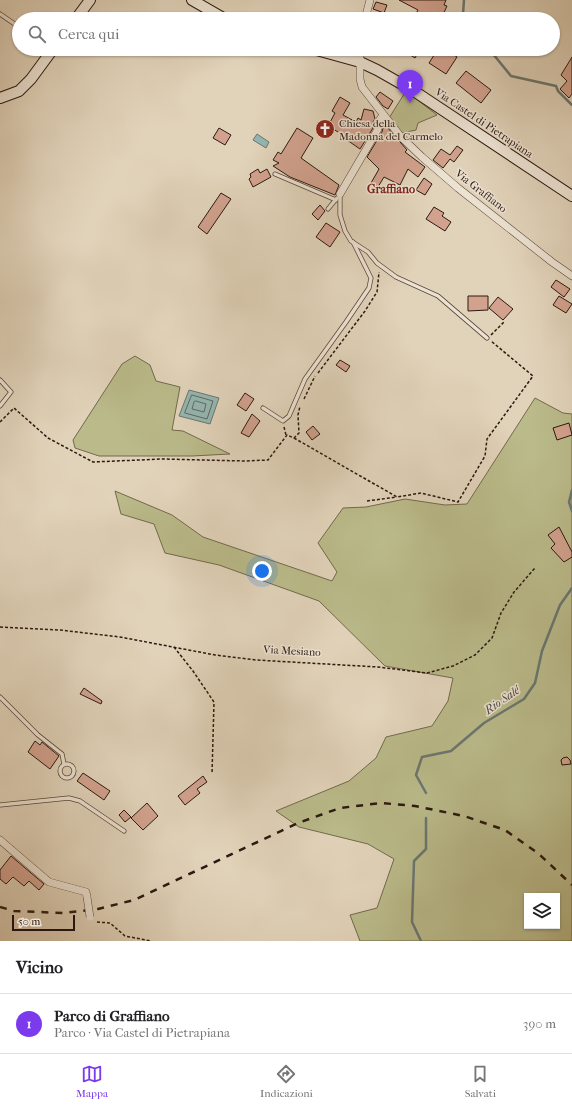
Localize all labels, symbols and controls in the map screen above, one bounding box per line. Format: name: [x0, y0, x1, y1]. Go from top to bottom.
search box: [12, 12, 560, 56]
icon: search: [26, 23, 48, 45]
text: Cerca qui: [58, 25, 119, 43]
pin: 1: [397, 70, 423, 103]
street label: Via Castel di Pietrapiana: [432, 85, 536, 161]
place label: Chiesa della Madonna del Carmelo: [339, 117, 443, 143]
church icon: Chiesa della Madonna del Carmelo: [314, 118, 336, 140]
street label: Via Graffiano: [452, 166, 510, 215]
district label: Graffiano: [367, 182, 415, 196]
your location: [252, 561, 272, 581]
street label: Via Mesiano: [262, 643, 321, 659]
water label: Rio Salé: [481, 682, 524, 718]
map controls: [524, 893, 560, 929]
button: layers: [524, 893, 560, 929]
scale bar: [12, 913, 75, 932]
text: 50 m: [18, 915, 40, 928]
text: Vicino: [16, 957, 63, 977]
text: Parco di Graffiano: [54, 1007, 170, 1025]
text: 1: [27, 1016, 31, 1031]
text: 390 m: [523, 1016, 556, 1031]
text: Parco · Via Castel di Pietrapiana: [54, 1025, 230, 1040]
tab: Mappa: [76, 1063, 108, 1100]
tab: Indicazioni: [260, 1063, 313, 1100]
tab: Salvati: [465, 1063, 496, 1100]

